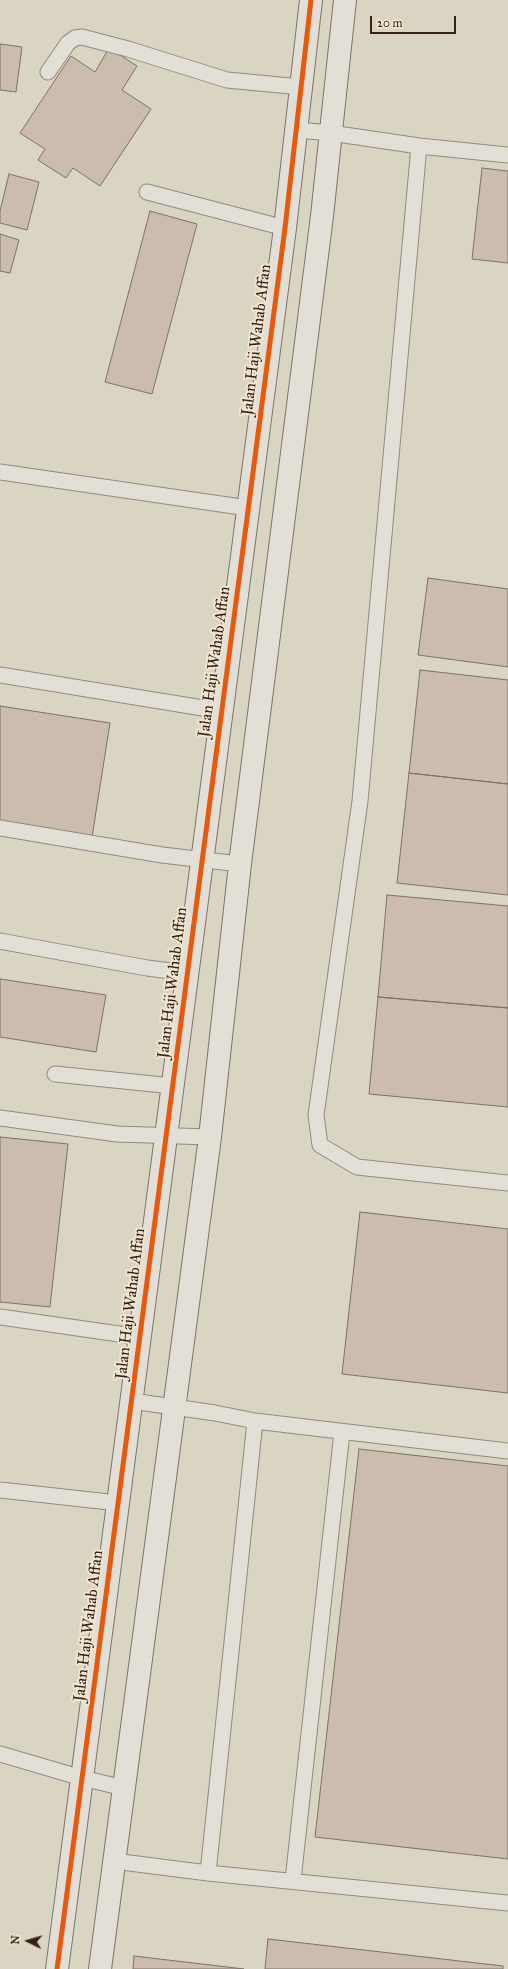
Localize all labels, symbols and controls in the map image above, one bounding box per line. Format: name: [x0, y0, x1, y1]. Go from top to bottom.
scale bar: [372, 8, 458, 34]
text: 20 m: [377, 16, 403, 30]
street label: Jalan Haji Wahab Affan: [238, 263, 276, 417]
street label: Jalan Haji Wahab Affan: [195, 585, 235, 739]
street label: Jalan Haji Wahab Affan: [154, 906, 192, 1060]
street label: Jalan Haji Wahab Affan: [112, 1227, 150, 1381]
street label: Jalan Haji Wahab Affan: [70, 1549, 108, 1703]
north arrow: [8, 1921, 48, 1961]
text: N: [9, 1935, 22, 1945]

